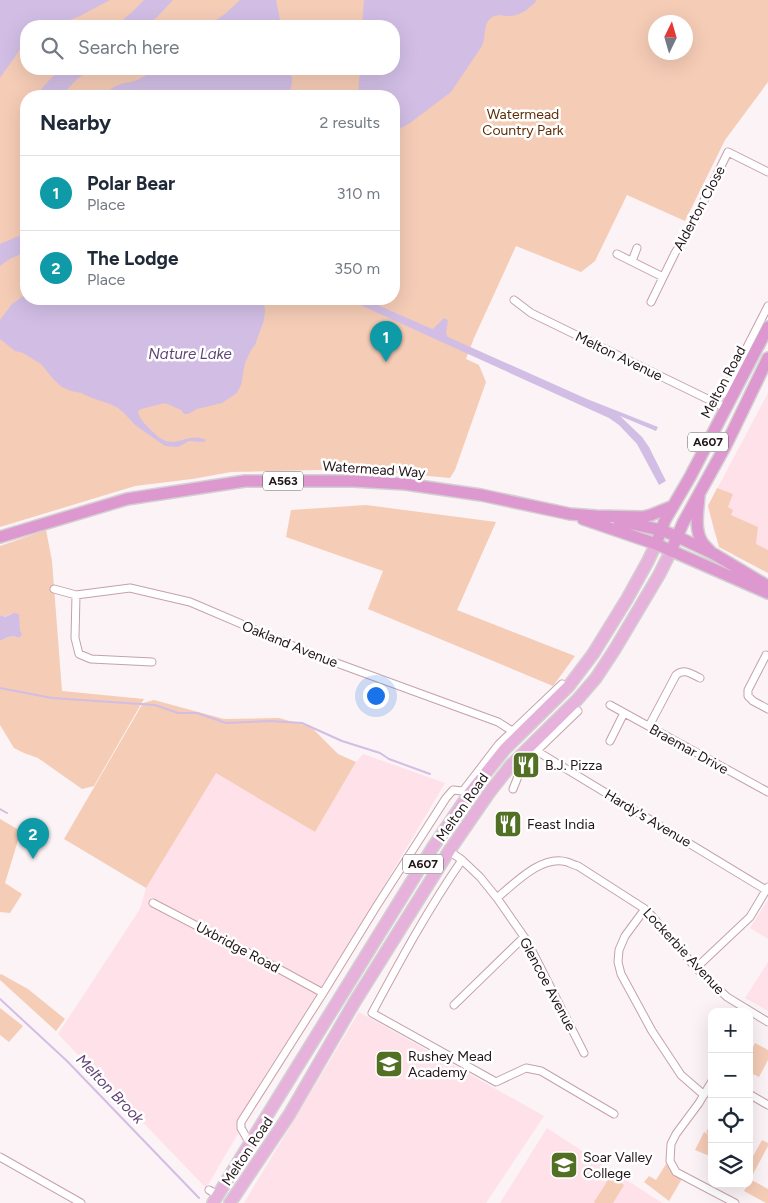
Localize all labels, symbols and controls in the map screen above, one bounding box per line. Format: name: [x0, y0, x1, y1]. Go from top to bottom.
north arrow: [648, 15, 693, 60]
search box: [20, 20, 400, 75]
icon: search: [38, 34, 66, 62]
text: Search here: [78, 36, 180, 59]
park label: Watermead Country Park: [482, 106, 564, 139]
text: Nearby: [40, 110, 111, 135]
text: 2 results: [320, 113, 380, 132]
street label: Alderton Close: [670, 163, 729, 253]
text: Polar Bear: [87, 172, 175, 195]
text: 1: [53, 184, 59, 203]
text: 310 m: [337, 184, 380, 203]
text: Place: [87, 195, 125, 214]
text: The Lodge: [87, 247, 178, 270]
text: 2: [51, 259, 61, 278]
text: 350 m: [334, 259, 380, 278]
text: Place: [87, 270, 125, 289]
pin: 1: [370, 321, 402, 362]
street label: Melton Avenue: [573, 328, 665, 385]
street label: Melton Road: [697, 343, 750, 421]
water label: Nature Lake: [148, 345, 232, 363]
road number: A607: [688, 432, 728, 452]
street label: Watermead Way: [322, 457, 427, 482]
road number: A563: [263, 472, 303, 491]
street label: Oakland Avenue: [239, 618, 341, 672]
your location: [363, 683, 389, 709]
street label: Braemar Drive: [646, 721, 732, 778]
restaurant icon: B.J. Pizza: [511, 750, 541, 780]
place label: B.J. Pizza: [545, 757, 602, 774]
street label: Melton Road: [433, 770, 492, 845]
street label: Hardy's Avenue: [601, 786, 694, 851]
restaurant icon: Feast India: [493, 809, 523, 839]
place label: Feast India: [527, 816, 595, 833]
pin: 2: [17, 818, 49, 859]
road number: A607: [403, 854, 443, 874]
street label: Lockerbie Avenue: [639, 905, 728, 998]
street label: Uxbridge Road: [193, 918, 283, 977]
street label: Glencoe Avenue: [516, 935, 579, 1034]
map controls: [708, 1008, 753, 1188]
button: +: [708, 1008, 753, 1053]
place label: Rushey Mead Academy: [408, 1048, 492, 1081]
school or university icon: Rushey Mead Academy: [374, 1049, 404, 1079]
water label: Melton Brook: [72, 1050, 148, 1128]
button: −: [708, 1053, 753, 1098]
button: locate: [708, 1098, 753, 1143]
street label: Melton Road: [218, 1114, 277, 1189]
button: layers: [708, 1143, 753, 1188]
place label: Soar Valley College: [583, 1149, 653, 1182]
school or university icon: Soar Valley College: [549, 1150, 579, 1180]

